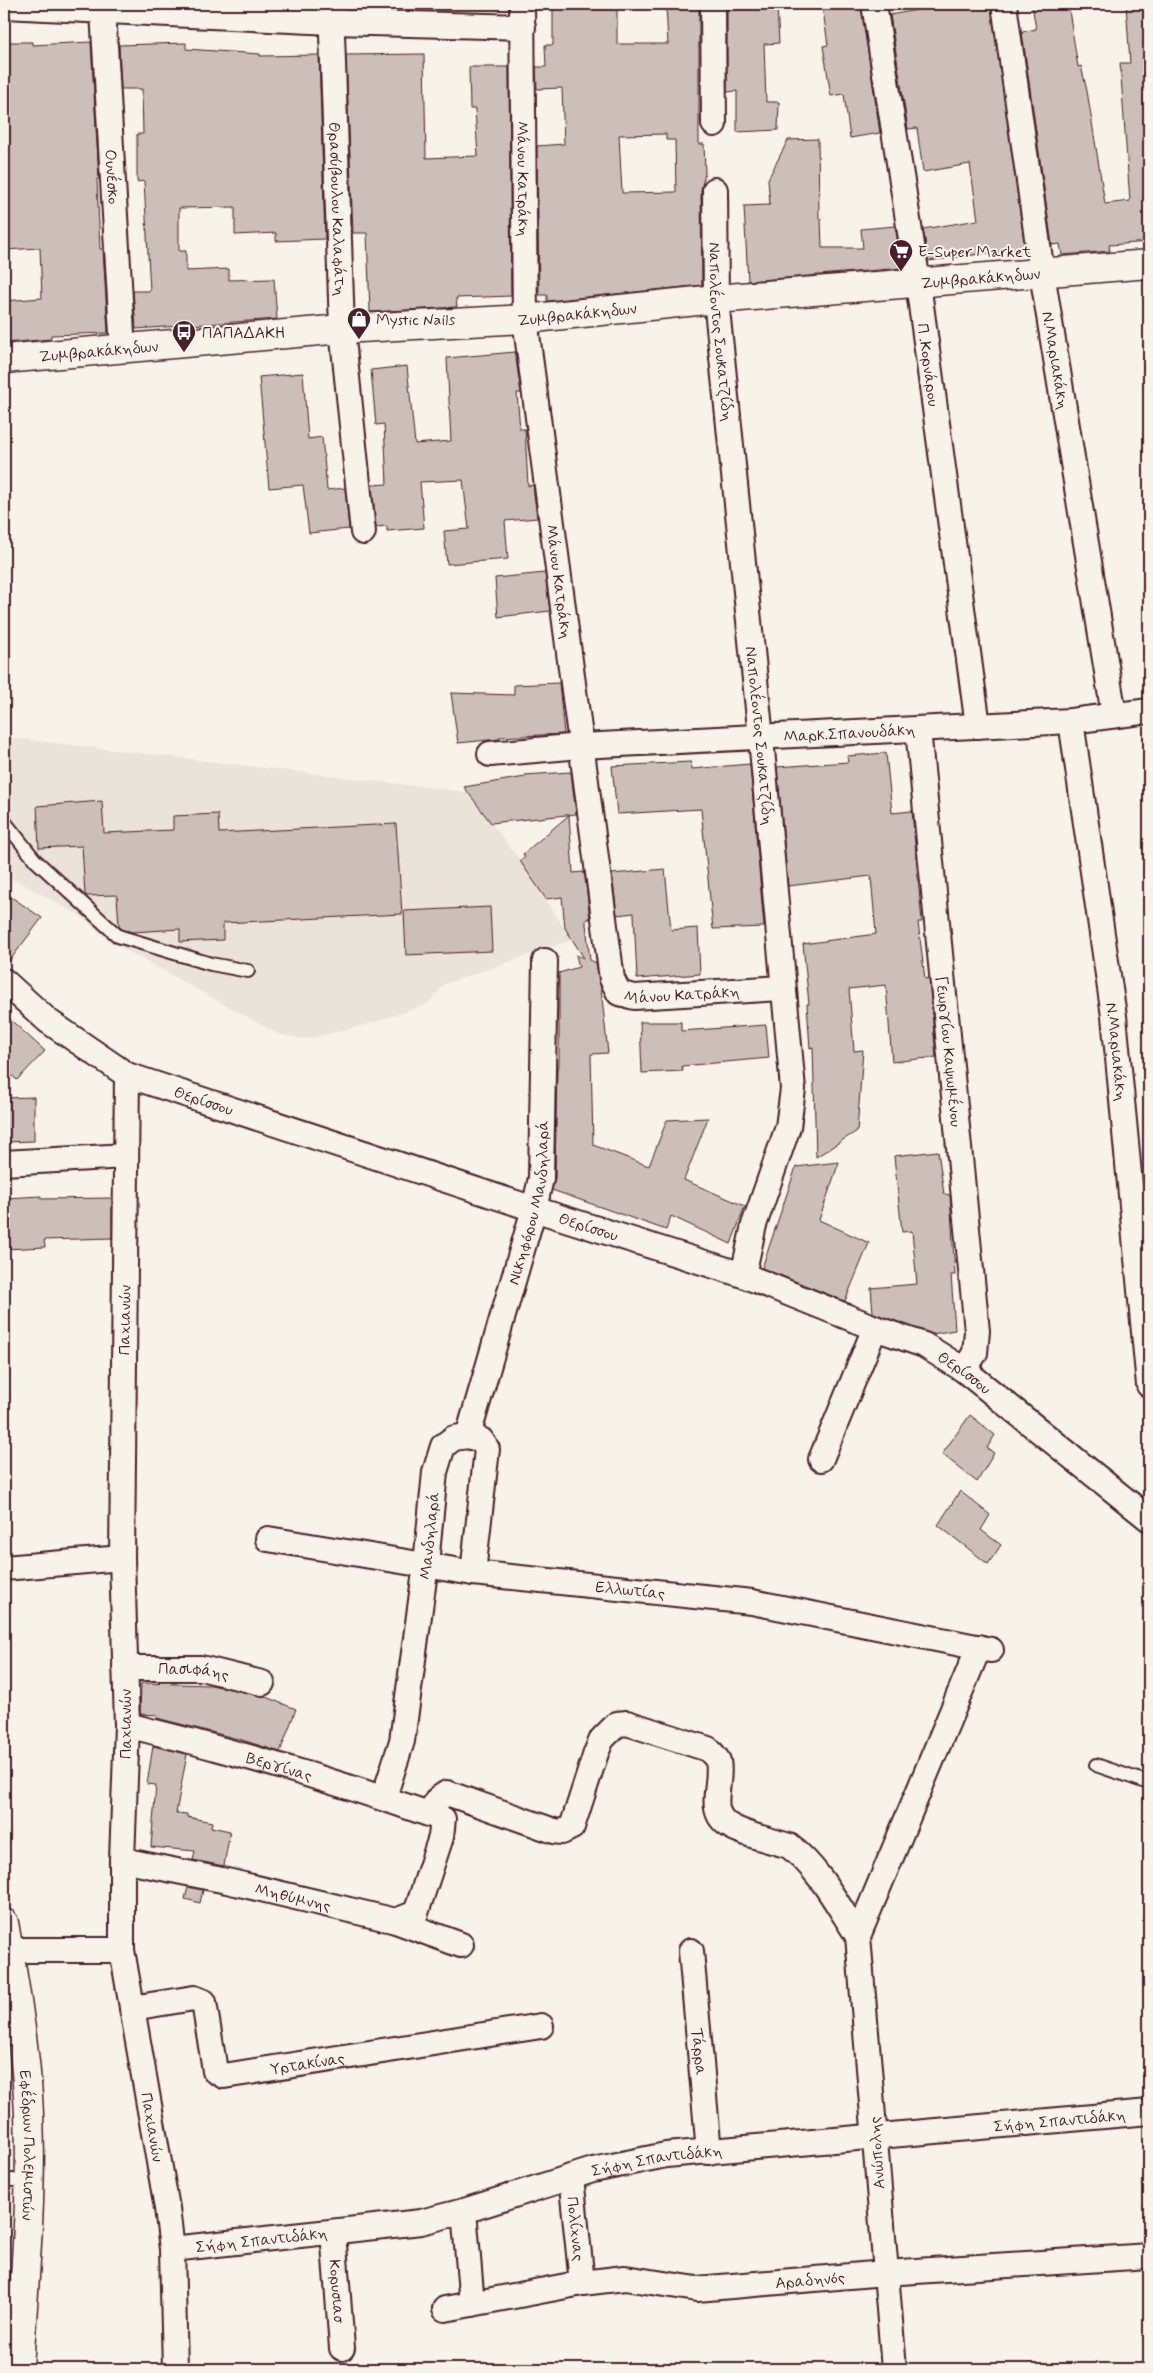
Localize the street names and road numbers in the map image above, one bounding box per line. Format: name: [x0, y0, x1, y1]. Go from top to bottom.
street label: Μάνου Κατράκη: [511, 121, 533, 237]
street label: Θρασύβουλου Καλαφάτη: [323, 122, 350, 296]
street label: Ουνέσκο: [99, 149, 123, 205]
street label: Ναπολέοντος Σουκατζίδη: [703, 242, 737, 422]
street label: Ζυμβρακάκηδων: [920, 264, 1041, 294]
street label: Ζυμβρακάκηδων: [517, 298, 638, 331]
street label: Ν.Μαριακάκη: [1036, 310, 1073, 411]
street label: Π .Κορνάρου: [912, 322, 944, 408]
street label: Ζυμβρακάκηδων: [38, 336, 159, 368]
street label: Μάνου Κατράκη: [540, 523, 576, 641]
street label: Ναπολέοντος Σουκατζίδη: [740, 645, 778, 826]
street label: Μαρκ.Σπανουδάκη: [783, 720, 916, 748]
street label: Γεωργίου Καψωμένου: [930, 975, 966, 1128]
street label: Μάνου Κατράκη: [622, 982, 740, 1010]
street label: Ν.Μαριακάκη: [1100, 1001, 1131, 1102]
street label: Θερίσσου: [171, 1082, 236, 1121]
street label: Νικηφόρου Μανδηλαρά: [504, 1120, 554, 1287]
street label: Θερίσσου: [556, 1208, 621, 1247]
street label: Παχιανών: [114, 1285, 137, 1355]
street label: Θερίσσου: [933, 1347, 995, 1400]
street label: Μανδηλαρά: [415, 1491, 445, 1581]
street label: Ελλωτίας: [594, 1577, 666, 1605]
street label: Πασιφάης: [158, 1659, 231, 1687]
street label: Παχιανών: [116, 1689, 137, 1759]
street label: Βεργίνας: [244, 1748, 315, 1787]
street label: Μηθύμνης: [253, 1879, 333, 1917]
street label: Τάρρα: [686, 2027, 711, 2076]
street label: Υρτακίνας: [269, 2048, 346, 2081]
street label: Εφέδρων Πολεμιστών: [14, 2069, 39, 2221]
street label: Παχιανών: [135, 2091, 168, 2164]
street label: Σήφη Σπαντιδάκη: [993, 2105, 1127, 2138]
street label: Ανώπολης: [864, 2116, 891, 2190]
street label: Σήφη Σπαντιδάκη: [590, 2141, 723, 2182]
street label: Πολίχνας: [561, 2195, 589, 2262]
street label: Σήφη Σπαντιδάκη: [195, 2223, 329, 2258]
street label: Κορυσιασ: [323, 2259, 349, 2325]
street label: Αραδηνός: [775, 2267, 846, 2294]

